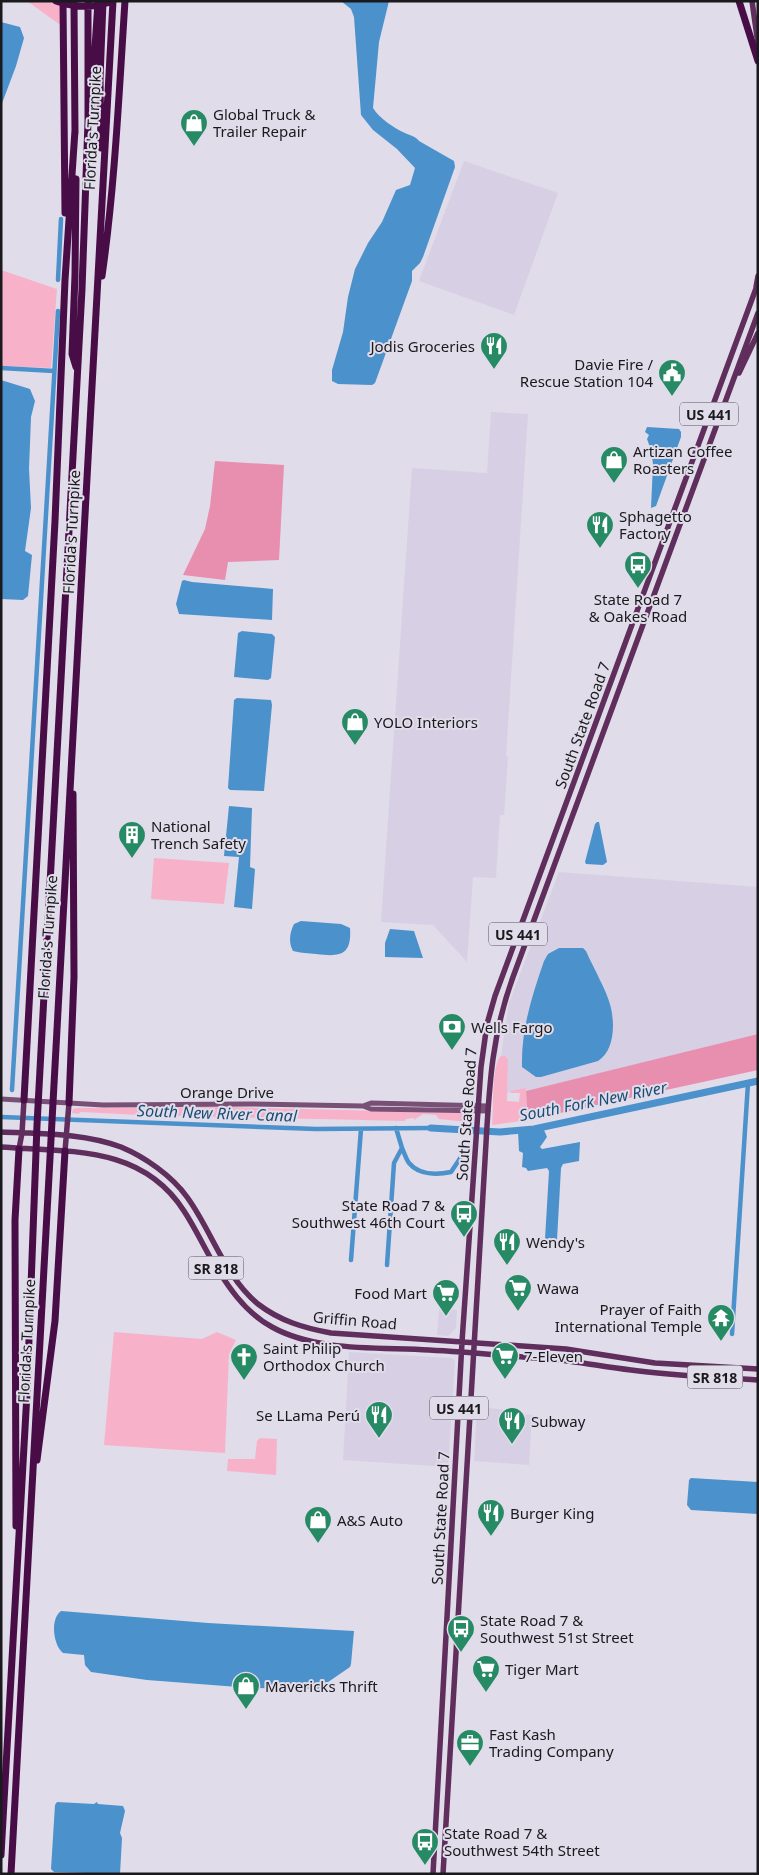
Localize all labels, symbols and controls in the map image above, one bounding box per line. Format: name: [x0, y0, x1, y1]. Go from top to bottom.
street label: Florida's Turnpike: [79, 65, 105, 191]
place label: Global Truck & Trailer Repair: [213, 104, 315, 141]
shop icon: Global Truck & Trailer Repair: [179, 108, 209, 147]
restaurant icon: Jodis Groceries: [479, 331, 509, 370]
place label: Jodis Groceries: [368, 336, 475, 356]
place label: Davie Fire / Rescue Station 104: [520, 354, 653, 391]
public building icon: Davie Fire / Rescue Station 104: [657, 358, 687, 397]
road number: US 441: [680, 402, 738, 426]
place label: Artizan Coffee Roasters: [633, 441, 733, 478]
shop icon: Artizan Coffee Roasters: [599, 445, 629, 484]
street label: Florida's Turnpike: [58, 469, 84, 595]
place label: Sphagetto Factory: [619, 506, 692, 543]
restaurant icon: Sphagetto Factory: [585, 510, 615, 549]
bus stop icon: State Road 7 & Oakes Road: [623, 550, 653, 589]
place label: State Road 7 & Oakes Road: [589, 589, 687, 626]
street label: South State Road 7: [550, 659, 614, 791]
shop icon: YOLO Interiors: [340, 707, 370, 746]
place label: YOLO Interiors: [374, 712, 478, 732]
place label: National Trench Safety: [151, 816, 246, 853]
building icon: National Trench Safety: [117, 820, 147, 859]
street label: Florida's Turnpike: [33, 874, 61, 1000]
road number: US 441: [489, 922, 547, 946]
bank icon: Wells Fargo: [437, 1012, 467, 1051]
place label: Wells Fargo: [471, 1017, 552, 1037]
street label: South State Road 7: [451, 1047, 481, 1181]
water label: South Fork New River: [517, 1076, 669, 1126]
street label: Orange Drive: [180, 1082, 274, 1102]
water label: South New River Canal: [137, 1099, 298, 1127]
place label: State Road 7 & Southwest 46th Court: [292, 1195, 446, 1232]
bus stop icon: State Road 7 & Southwest 46th Court: [449, 1199, 479, 1238]
restaurant icon: Wendy's: [492, 1227, 522, 1266]
place label: Wendy's: [526, 1232, 585, 1252]
road number: SR 818: [188, 1256, 244, 1280]
supermarket icon: Wawa: [503, 1273, 533, 1312]
street label: Florida's Turnpike: [13, 1278, 39, 1404]
supermarket icon: Food Mart: [431, 1278, 461, 1317]
place label: Wawa: [537, 1278, 579, 1298]
place label: Food Mart: [354, 1283, 428, 1303]
place label: Prayer of Faith International Temple: [555, 1299, 702, 1336]
temple icon: Prayer of Faith International Temple: [706, 1303, 736, 1342]
street label: Griffin Road: [312, 1306, 398, 1334]
place label: Saint Philip Orthodox Church: [263, 1338, 385, 1375]
supermarket icon: 7-Eleven: [490, 1341, 520, 1380]
church icon: Saint Philip Orthodox Church: [229, 1342, 259, 1381]
place label: 7-Eleven: [524, 1346, 583, 1366]
road number: SR 818: [688, 1365, 742, 1388]
road number: US 441: [430, 1396, 488, 1420]
restaurant icon: Se LLama Perú: [364, 1400, 394, 1439]
place label: Se LLama Perú: [256, 1405, 360, 1425]
restaurant icon: Subway: [497, 1406, 527, 1445]
place label: Subway: [531, 1411, 586, 1431]
street label: South State Road 7: [427, 1451, 453, 1585]
restaurant icon: Burger King: [476, 1498, 506, 1537]
place label: Burger King: [510, 1503, 595, 1523]
shop icon: A&S Auto: [303, 1505, 333, 1544]
place label: A&S Auto: [337, 1510, 403, 1530]
place label: State Road 7 & Southwest 51st Street: [480, 1610, 634, 1647]
bus stop icon: State Road 7 & Southwest 51st Street: [446, 1614, 476, 1653]
supermarket icon: Tiger Mart: [471, 1654, 501, 1693]
place label: Tiger Mart: [505, 1659, 579, 1679]
shop icon: Mavericks Thrift: [231, 1671, 261, 1710]
place label: Mavericks Thrift: [265, 1676, 378, 1696]
place label: Fast Kash Trading Company: [489, 1724, 614, 1761]
office icon: Fast Kash Trading Company: [455, 1728, 485, 1767]
place label: State Road 7 & Southwest 54th Street: [444, 1823, 600, 1860]
bus stop icon: State Road 7 & Southwest 54th Street: [410, 1827, 440, 1866]

